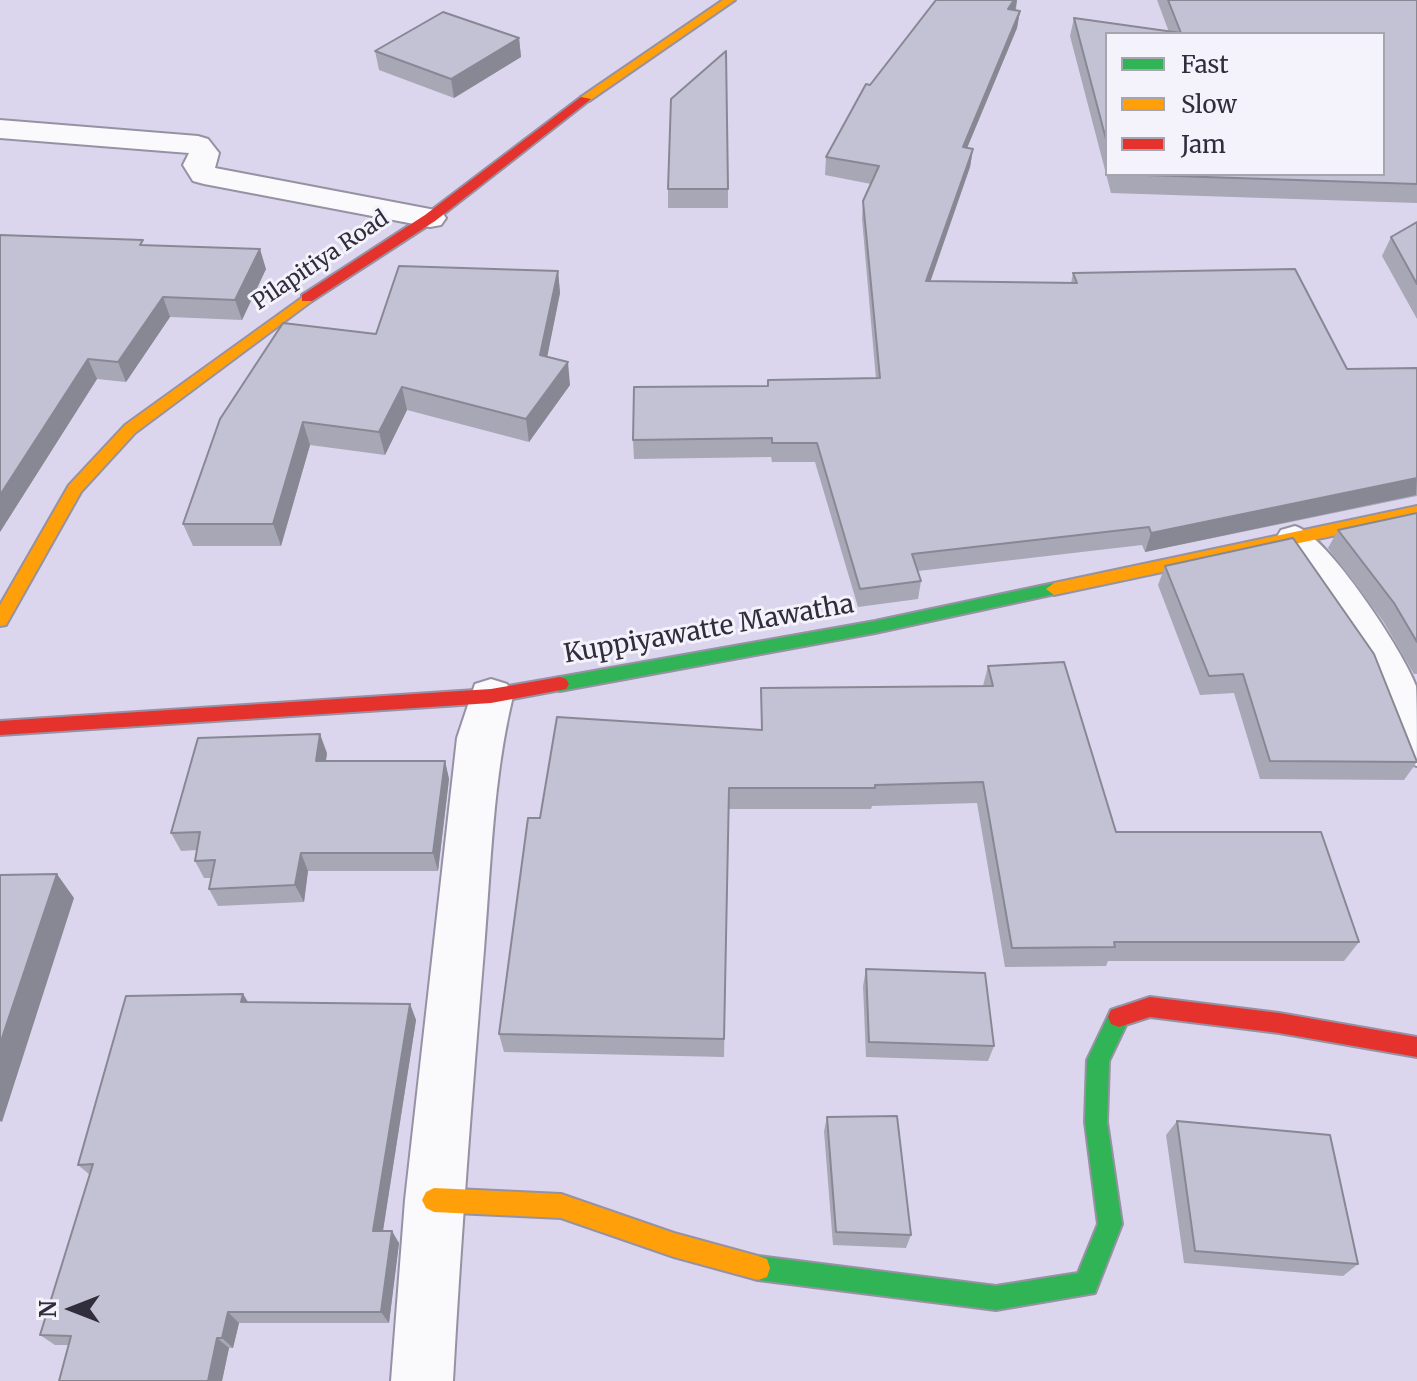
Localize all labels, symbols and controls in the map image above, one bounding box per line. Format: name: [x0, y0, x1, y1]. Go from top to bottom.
legend: [1105, 32, 1385, 176]
text: Fast: [1181, 49, 1229, 80]
text: Slow: [1181, 89, 1237, 120]
text: Jam: [1181, 129, 1226, 160]
street label: Pilapitiya Road: [248, 206, 394, 316]
street label: Kuppiyawatte Mawatha: [561, 589, 857, 671]
north arrow: [32, 1269, 112, 1349]
text: N: [34, 1300, 62, 1318]

